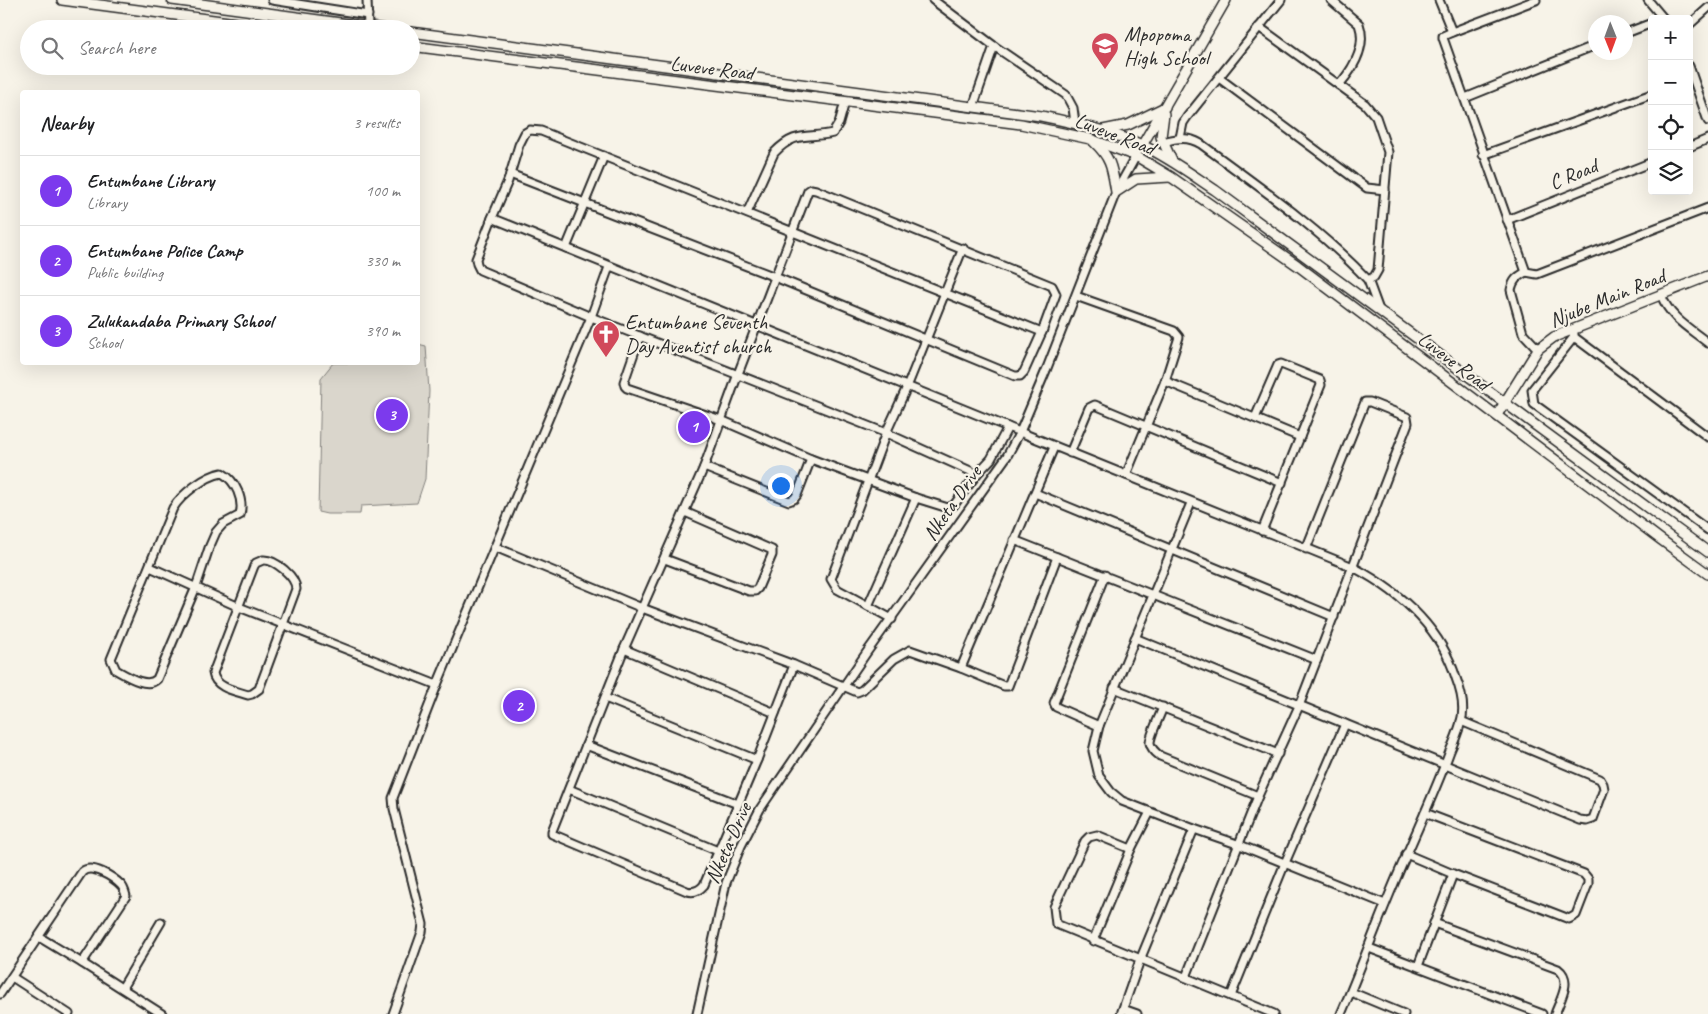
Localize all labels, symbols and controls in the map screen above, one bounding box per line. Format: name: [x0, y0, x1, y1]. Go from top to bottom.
north arrow: [1588, 15, 1633, 60]
map controls: [1648, 15, 1693, 195]
button: +: [1648, 15, 1693, 60]
search box: [20, 20, 420, 75]
place label: Mpopoma High School: [1124, 21, 1212, 71]
school or university icon: Mpopoma High School: [1090, 31, 1120, 70]
icon: search: [38, 34, 66, 62]
text: Search here: [78, 36, 155, 60]
street label: Luveve Road: [669, 50, 758, 86]
button: −: [1648, 60, 1693, 105]
button: locate: [1648, 105, 1693, 150]
street label: Luveve Road: [1071, 107, 1161, 162]
text: Nearby: [40, 110, 93, 136]
text: 3 results: [353, 113, 400, 133]
button: layers: [1648, 150, 1693, 195]
street label: C Road: [1545, 151, 1604, 195]
text: Entumbane Library: [87, 169, 214, 193]
text: 1: [52, 181, 60, 201]
text: 100 m: [366, 181, 400, 201]
text: Library: [87, 193, 127, 213]
text: Entumbane Police Camp: [87, 239, 242, 263]
text: 2: [52, 251, 60, 271]
text: 330 m: [366, 251, 400, 271]
street label: Njube Main Road: [1545, 262, 1672, 333]
text: Public building: [87, 263, 163, 283]
text: Zulukandaba Primary School: [87, 309, 273, 333]
place label: Entumbane Seventh Day Aventist church: [625, 309, 773, 359]
church icon: Entumbane Seventh Day Aventist church: [591, 319, 621, 358]
text: 3: [52, 321, 60, 341]
text: 390 m: [366, 321, 400, 341]
street label: Luveve Road: [1413, 325, 1497, 398]
text: School: [87, 333, 121, 353]
pin: 3: [376, 396, 408, 434]
pin: 1: [678, 408, 710, 446]
street label: Nketa Drive: [917, 459, 988, 546]
your location: [768, 473, 794, 499]
pin: 2: [503, 687, 535, 725]
street label: Nketa Drive: [699, 797, 758, 887]

